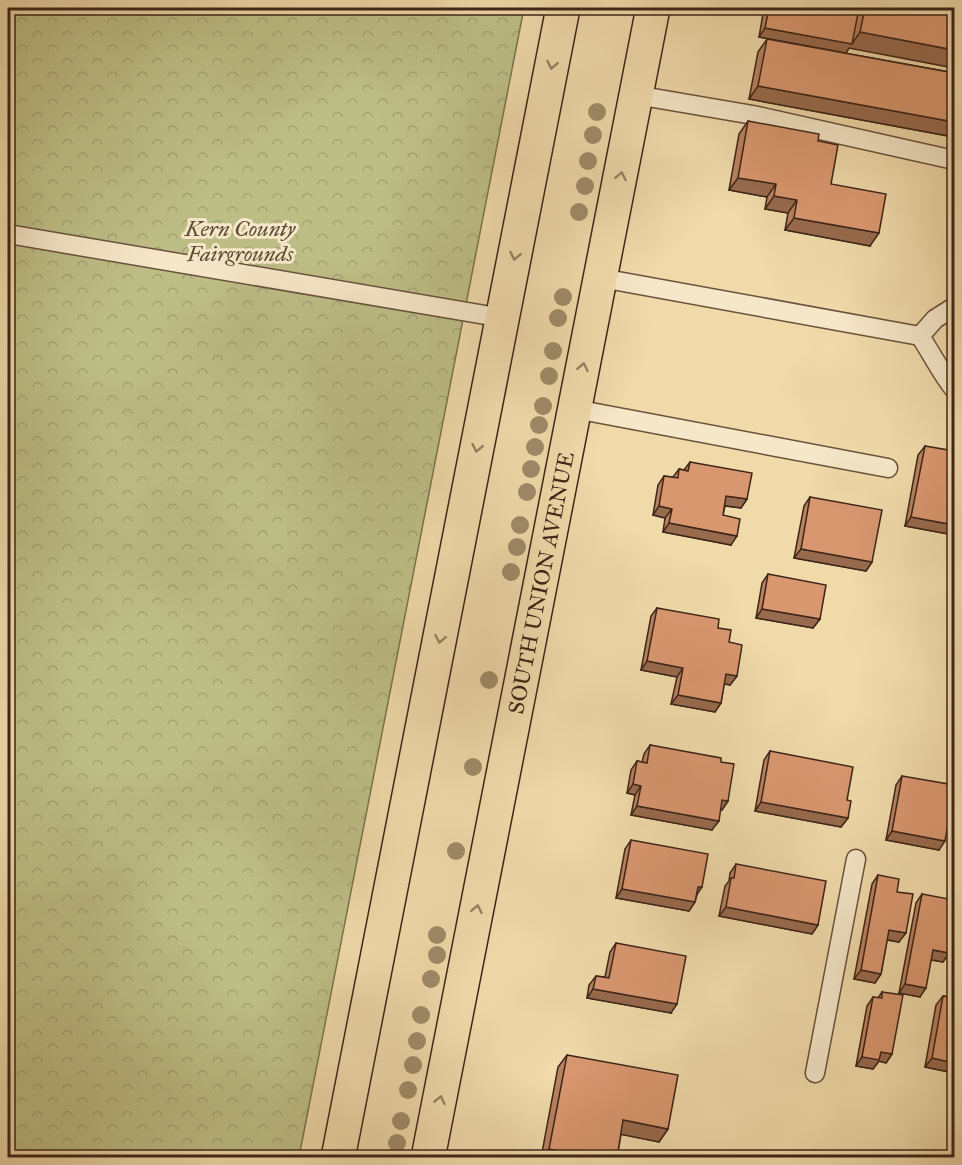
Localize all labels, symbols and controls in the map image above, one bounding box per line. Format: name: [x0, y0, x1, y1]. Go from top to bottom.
one-way arrow: [546, 60, 559, 70]
one-way arrow: [614, 171, 627, 181]
park label: Kern County Fairgrounds: [184, 215, 296, 267]
one-way arrow: [509, 251, 522, 261]
one-way arrow: [576, 362, 589, 372]
one-way arrow: [471, 442, 484, 452]
street label: SOUTH UNION AVENUE: [502, 449, 579, 716]
one-way arrow: [434, 634, 447, 644]
one-way arrow: [470, 904, 483, 914]
one-way arrow: [433, 1095, 446, 1105]

